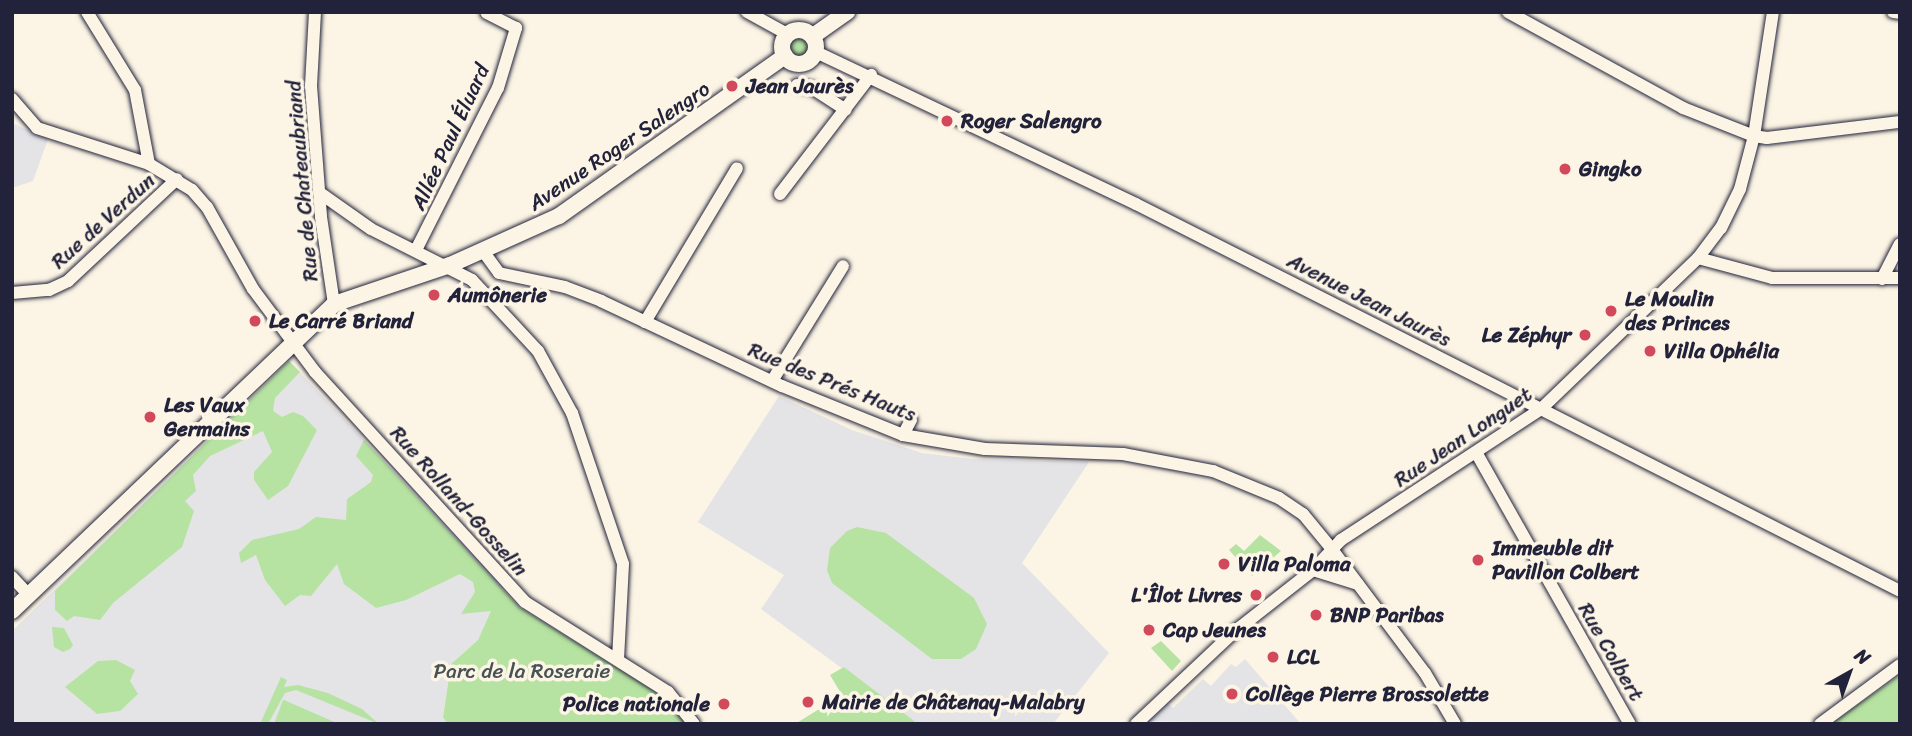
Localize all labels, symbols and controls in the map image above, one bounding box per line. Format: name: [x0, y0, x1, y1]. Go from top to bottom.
street label: Allée Paul Éluard: [405, 60, 495, 214]
place label: Jean Jaurès: [746, 73, 855, 99]
street label: Avenue Roger Salengro: [524, 76, 714, 216]
marker: Jean Jaurès: [724, 78, 740, 94]
street label: Rue de Chateaubriand: [281, 79, 323, 283]
place label: Roger Salengro: [961, 108, 1101, 134]
marker: Roger Salengro: [939, 113, 955, 129]
place label: Gingko: [1579, 156, 1642, 182]
marker: Gingko: [1557, 161, 1573, 177]
street label: Rue de Verdun: [46, 168, 160, 274]
street label: Avenue Jean Jaurès: [1283, 248, 1455, 352]
place label: Aumônerie: [448, 282, 547, 308]
place label: Le Moulin des Princes: [1625, 286, 1731, 336]
marker: Aumônerie: [426, 287, 442, 303]
marker: Le Moulin des Princes: [1603, 303, 1619, 319]
place label: Le Carré Briand: [269, 308, 413, 334]
marker: Le Carré Briand: [247, 313, 263, 329]
place label: Le Zéphyr: [1481, 322, 1571, 348]
marker: Le Zéphyr: [1577, 327, 1593, 343]
street label: Rue des Prés Hauts: [744, 337, 920, 427]
place label: Villa Ophélia: [1664, 338, 1779, 364]
marker: Villa Ophélia: [1642, 343, 1658, 359]
street label: Rue Jean Longuet: [1389, 382, 1537, 492]
place label: Les Vaux Germains: [164, 392, 250, 442]
marker: Les Vaux Germains: [142, 409, 158, 425]
street label: Rue Rolland-Gosselin: [385, 420, 533, 582]
place label: Immeuble dit Pavillon Colbert: [1492, 535, 1640, 585]
place label: Villa Paloma: [1238, 551, 1351, 577]
marker: Immeuble dit Pavillon Colbert: [1470, 552, 1486, 568]
marker: Villa Paloma: [1216, 556, 1232, 572]
place label: L'Îlot Livres: [1132, 582, 1242, 608]
marker: L'Îlot Livres: [1248, 587, 1264, 603]
street label: Rue Colbert: [1573, 598, 1649, 706]
place label: BNP Paribas: [1330, 602, 1444, 628]
marker: BNP Paribas: [1308, 607, 1324, 623]
place label: Cap Jeunes: [1163, 617, 1266, 643]
marker: Cap Jeunes: [1141, 622, 1157, 638]
north arrow: [1814, 638, 1884, 708]
text: N: [1847, 640, 1878, 673]
place label: LCL: [1287, 644, 1320, 670]
marker: LCL: [1265, 649, 1281, 665]
park label: Parc de la Roseraie: [434, 658, 610, 684]
place label: Collège Pierre Brossolette: [1246, 681, 1487, 707]
marker: Collège Pierre Brossolette: [1224, 686, 1240, 702]
place label: Mairie de Châtenay-Malabry: [822, 689, 1086, 715]
place label: Police nationale: [563, 691, 710, 717]
marker: Mairie de Châtenay-Malabry: [800, 694, 816, 710]
marker: Police nationale: [716, 696, 732, 712]

